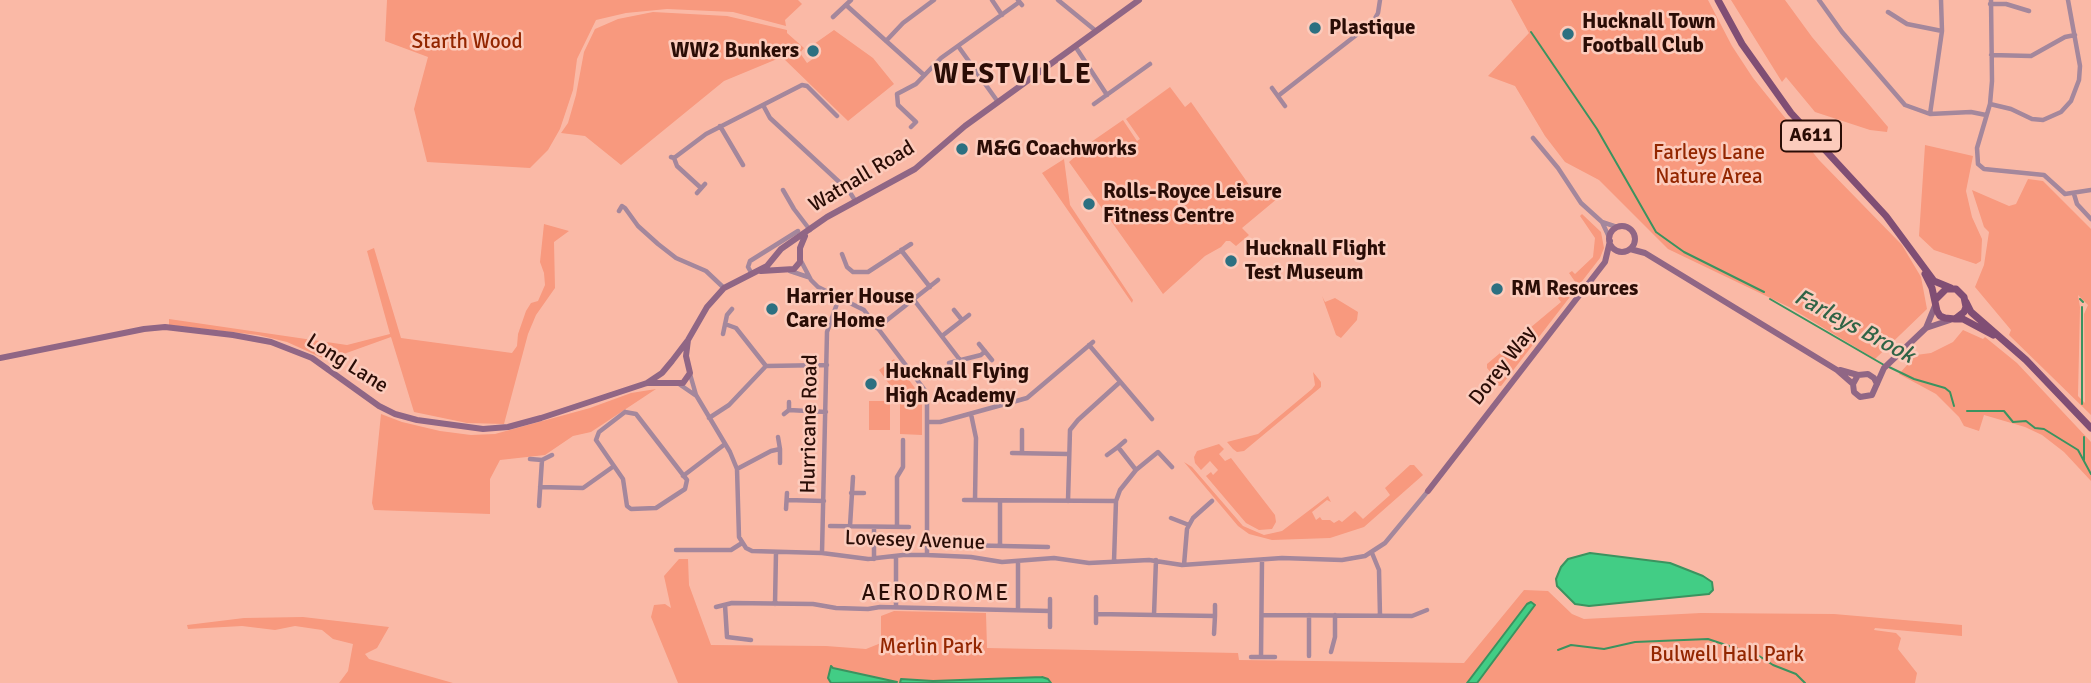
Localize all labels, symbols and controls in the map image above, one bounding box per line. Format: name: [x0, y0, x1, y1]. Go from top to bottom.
place label: Hucknall Town Football Club: [1582, 9, 1716, 59]
place label: Plastique: [1329, 15, 1415, 41]
marker: Plastique: [1307, 20, 1323, 36]
marker: Hucknall Town Football Club: [1560, 26, 1576, 42]
park label: Starth Wood: [411, 29, 523, 55]
place label: WW2 Bunkers: [670, 38, 799, 64]
marker: WW2 Bunkers: [805, 43, 821, 59]
district label: WESTVILLE: [934, 59, 1092, 93]
road number: A611: [1781, 120, 1841, 152]
street label: Watnall Road: [805, 136, 919, 218]
place label: M&G Coachworks: [976, 136, 1137, 162]
park label: Farleys Lane Nature Area: [1653, 140, 1765, 190]
marker: M&G Coachworks: [954, 141, 970, 157]
place label: Rolls-Royce Leisure Fitness Centre: [1103, 179, 1282, 229]
marker: Rolls-Royce Leisure Fitness Centre: [1081, 196, 1097, 212]
place label: Hucknall Flight Test Museum: [1245, 236, 1386, 286]
marker: Hucknall Flight Test Museum: [1223, 253, 1239, 269]
place label: RM Resources: [1511, 276, 1638, 302]
marker: RM Resources: [1489, 281, 1505, 297]
place label: Harrier House Care Home: [786, 284, 915, 334]
water label: Farleys Brook: [1789, 284, 1919, 370]
marker: Harrier House Care Home: [764, 301, 780, 317]
street label: Dorey Way: [1464, 321, 1542, 411]
street label: Long Lane: [301, 329, 393, 399]
street label: Hurricane Road: [796, 354, 824, 494]
place label: Hucknall Flying High Academy: [885, 359, 1029, 409]
marker: Hucknall Flying High Academy: [863, 376, 879, 392]
street label: Lovesey Avenue: [844, 526, 986, 556]
district label: AERODROME: [863, 580, 1009, 608]
park label: Merlin Park: [879, 634, 983, 660]
park label: Bulwell Hall Park: [1650, 642, 1804, 668]

